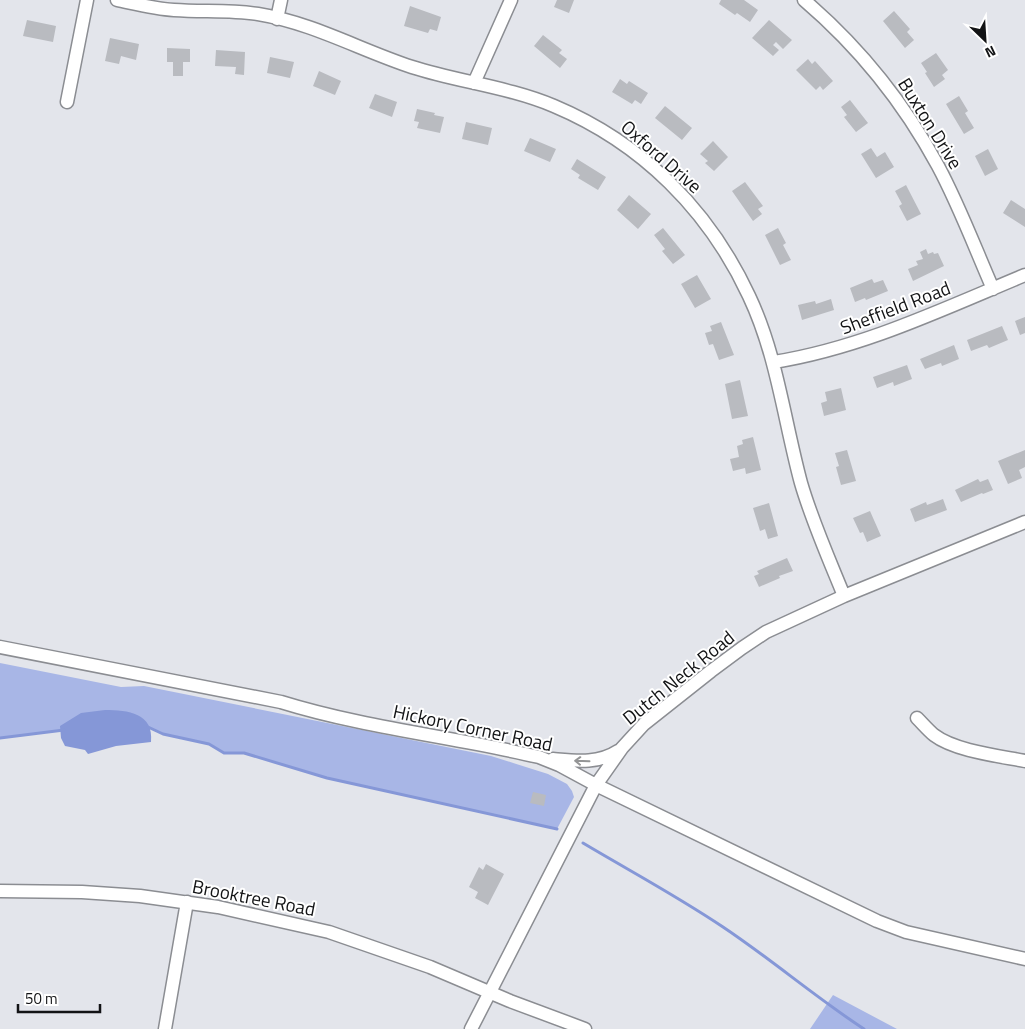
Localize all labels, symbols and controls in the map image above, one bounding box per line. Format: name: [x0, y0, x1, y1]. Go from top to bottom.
north arrow: [960, 15, 1010, 65]
text: N: [982, 41, 1000, 64]
street label: Buxton Drive: [891, 72, 971, 174]
street label: Oxford Drive: [615, 112, 709, 200]
street label: Sheffield Road: [836, 273, 954, 341]
street label: Dutch Neck Road: [616, 623, 740, 731]
street label: Hickory Corner Road: [390, 696, 556, 758]
one-way arrow: [574, 756, 590, 766]
street label: Brooktree Road: [190, 871, 318, 923]
scale bar: [18, 982, 100, 1014]
text: 50 m: [25, 987, 58, 1010]

